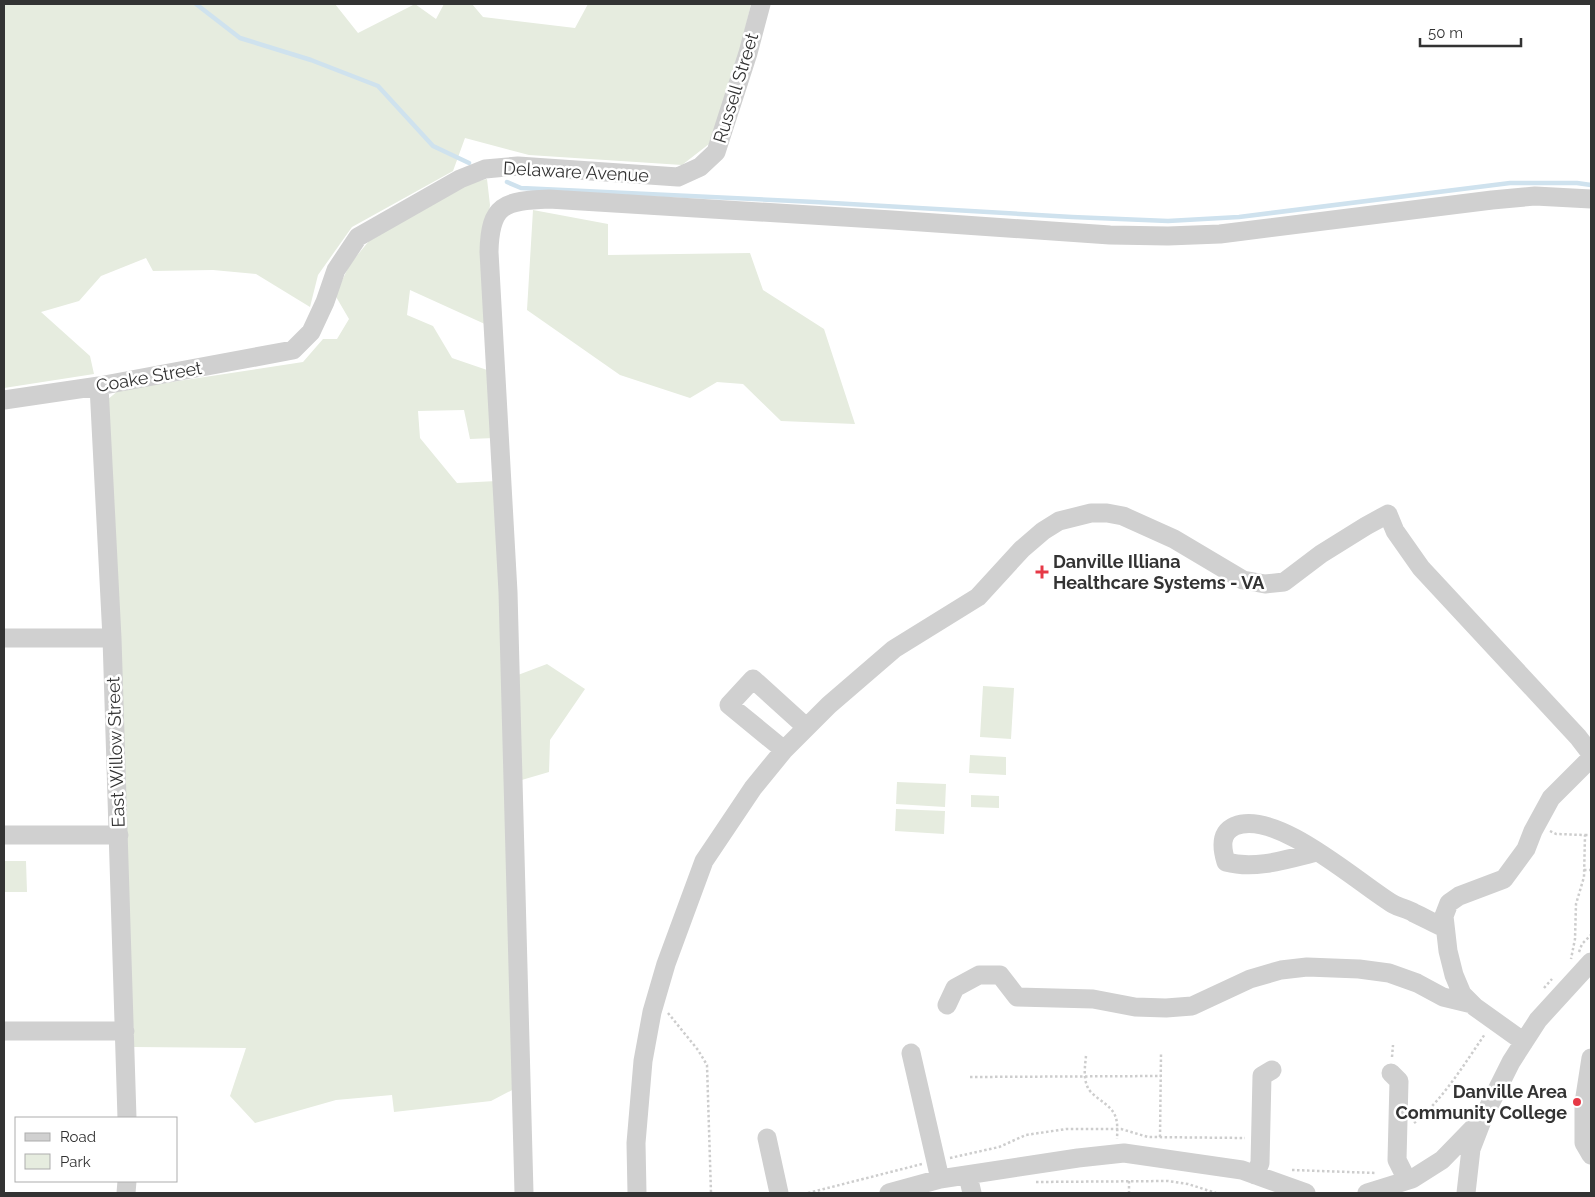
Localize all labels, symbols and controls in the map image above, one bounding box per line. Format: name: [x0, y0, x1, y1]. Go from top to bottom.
scale bar: [1420, 15, 1521, 47]
text: 50 m: [1428, 24, 1463, 42]
street label: Russell Street: [709, 30, 762, 145]
street label: Delaware Avenue: [503, 157, 650, 186]
street label: Coake Street: [94, 357, 203, 396]
place label: Danville Illiana Healthcare Systems - VA: [1053, 551, 1265, 593]
marker: Danville Illiana Healthcare Systems - VA: [1035, 565, 1049, 579]
street label: East Willow Street: [102, 676, 129, 828]
place label: Danville Area Community College: [1395, 1081, 1567, 1123]
marker: Danville Area Community College: [1571, 1096, 1583, 1108]
legend: [15, 1117, 178, 1182]
text: Road: [60, 1128, 96, 1146]
text: Park: [60, 1153, 91, 1171]

